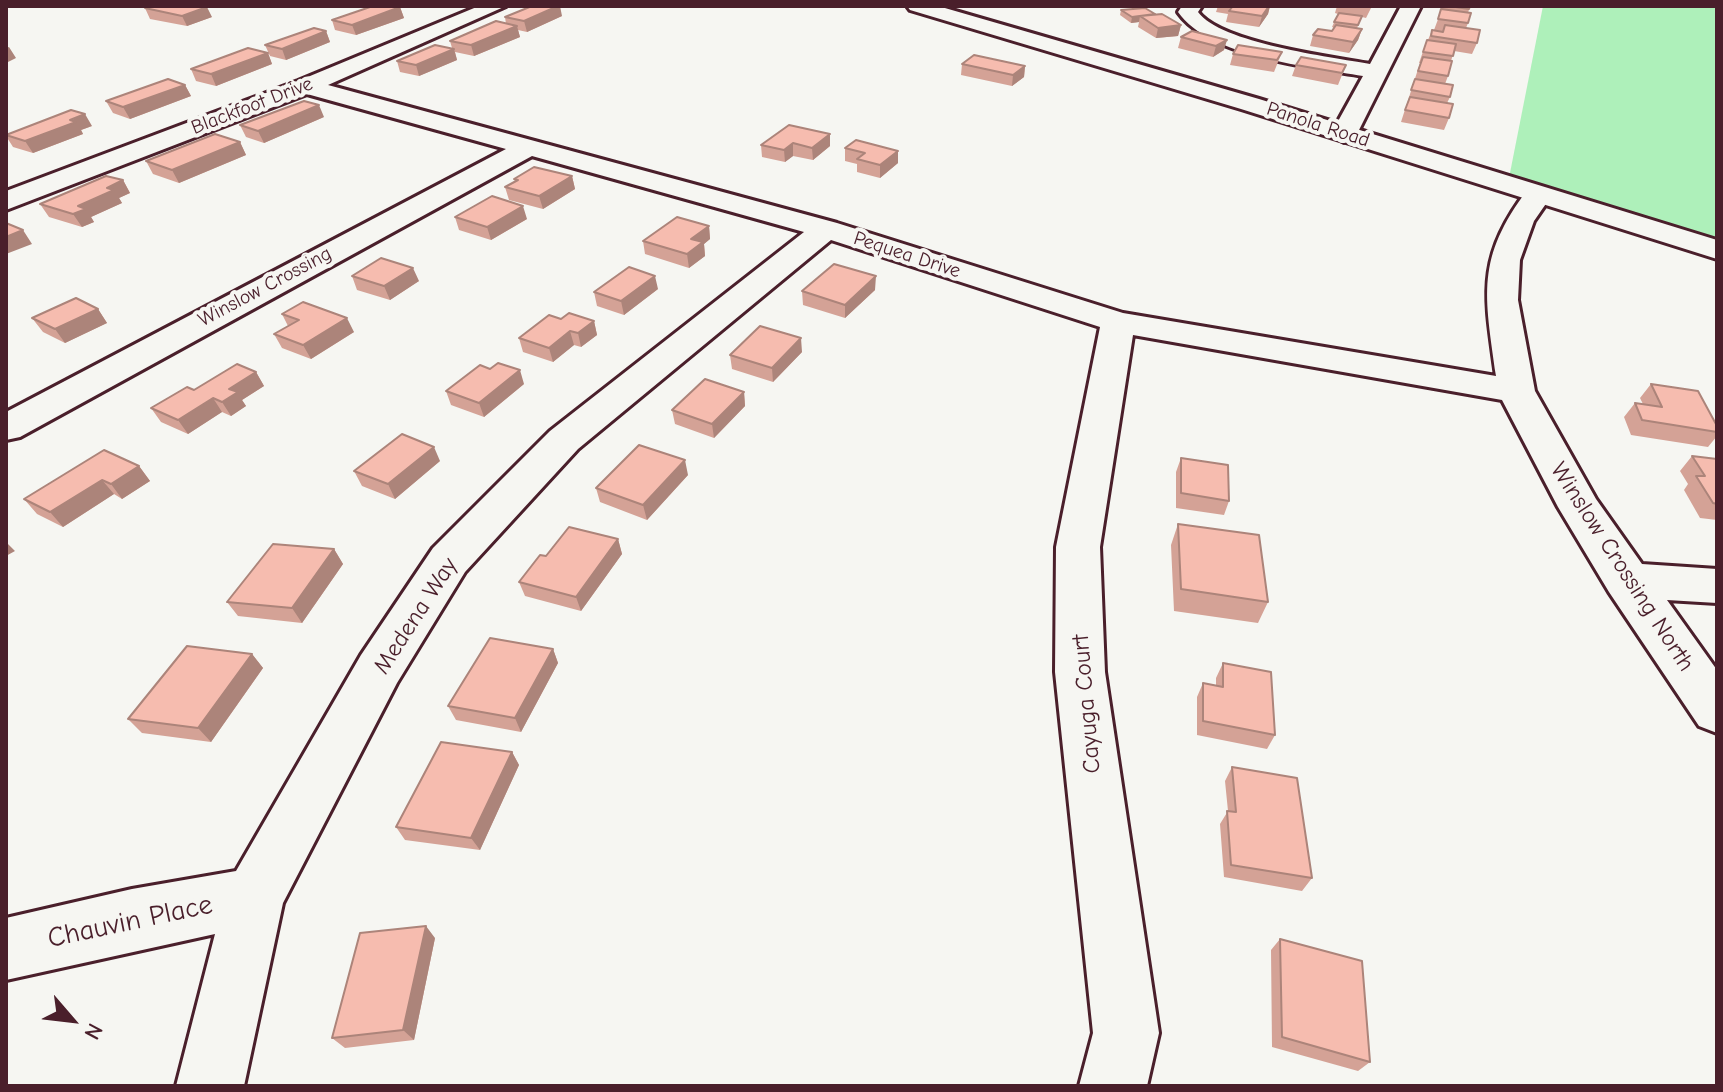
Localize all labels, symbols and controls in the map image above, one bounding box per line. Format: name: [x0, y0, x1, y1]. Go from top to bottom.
street label: Blackfoot Drive: [188, 72, 316, 140]
street label: Panola Road: [1263, 97, 1373, 153]
street label: Pequea Drive: [851, 226, 963, 284]
street label: Winslow Crossing: [194, 242, 336, 332]
street label: Winslow Crossing North: [1544, 457, 1700, 677]
street label: Medena Way: [368, 552, 464, 680]
street label: Cayuga Court: [1067, 633, 1107, 775]
street label: Chauvin Place: [45, 888, 215, 956]
north arrow: [32, 980, 112, 1060]
text: N: [78, 1019, 108, 1044]

